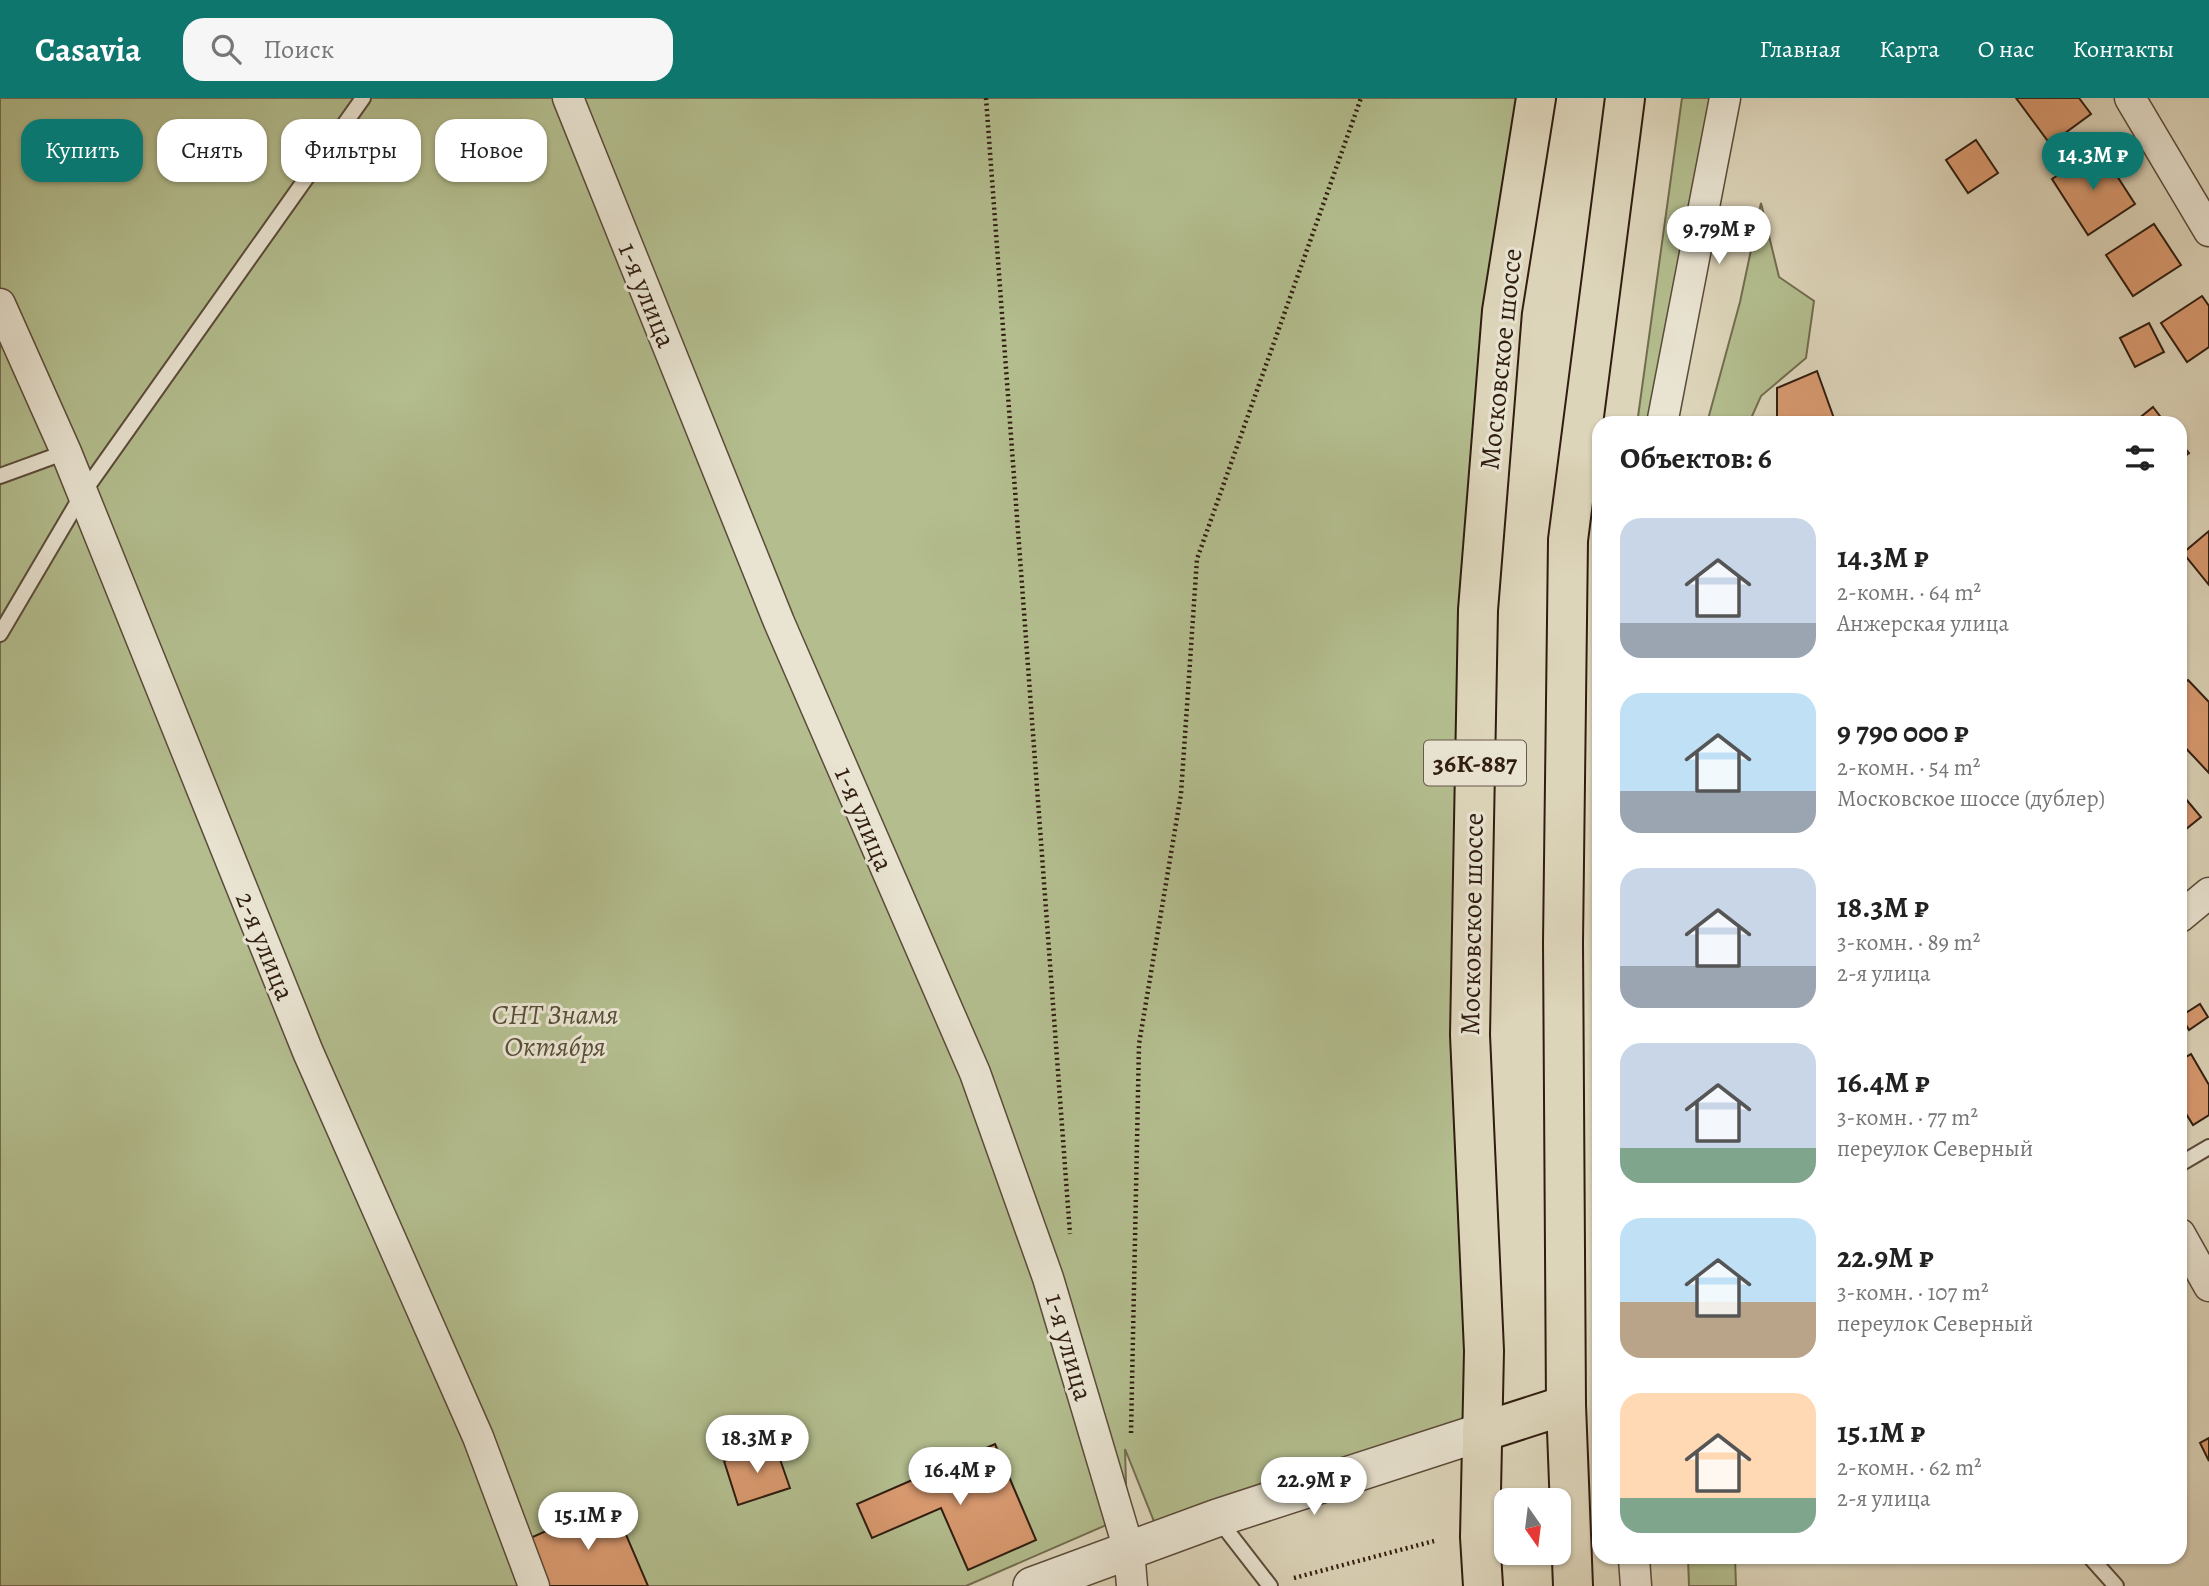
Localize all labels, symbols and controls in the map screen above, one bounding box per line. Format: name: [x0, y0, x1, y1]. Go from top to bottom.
search box: [183, 18, 673, 81]
text: Casavia: [35, 27, 141, 72]
icon: search: [207, 30, 245, 68]
text: Поиск: [263, 32, 334, 67]
text: Главная: [1760, 33, 1841, 65]
text: Карта: [1879, 33, 1940, 65]
text: О нас: [1978, 33, 2034, 65]
text: Контакты: [2072, 33, 2174, 65]
chip: Купить: [21, 119, 143, 182]
chip: Снять: [157, 119, 267, 182]
chip: Фильтры: [281, 119, 421, 182]
chip: Новое: [435, 119, 547, 182]
pin: 14.3M ₽: [2028, 132, 2158, 192]
text: 14.3M ₽: [2058, 139, 2128, 170]
pin: 9.79M ₽: [1654, 206, 1784, 266]
text: 9.79M ₽: [1683, 213, 1755, 244]
street label: 1-я улица: [609, 237, 685, 353]
street label: Московское шоссе: [1470, 246, 1532, 472]
text: Объектов: 6: [1620, 438, 1772, 478]
icon: filters: [2121, 439, 2159, 477]
text: 14.3M ₽: [1837, 537, 1929, 577]
icon: home: [1676, 546, 1760, 630]
text: 2-комн. · 64 m²: [1837, 577, 1981, 608]
text: Анжерская улица: [1837, 608, 2009, 639]
text: 9 790 000 ₽: [1837, 712, 1969, 752]
icon: home: [1676, 721, 1760, 805]
road number: 36К-887: [1424, 740, 1526, 786]
text: 2-комн. · 54 m²: [1837, 752, 1980, 783]
street label: 1-я улица: [825, 761, 903, 877]
text: Московское шоссе (дублер): [1837, 783, 2105, 814]
street label: Московское шоссе: [1451, 812, 1493, 1036]
street label: 2-я улица: [226, 886, 304, 1006]
text: 18.3M ₽: [1837, 887, 1929, 927]
icon: home: [1676, 896, 1760, 980]
text: 3-комн. · 89 m²: [1837, 927, 1980, 958]
text: 2-я улица: [1837, 958, 1931, 989]
park label: СНТ Знамя Октября: [491, 996, 619, 1066]
text: 16.4M ₽: [1837, 1062, 1930, 1102]
icon: home: [1676, 1071, 1760, 1155]
text: 3-комн. · 77 m²: [1837, 1102, 1978, 1133]
text: переулок Северный: [1837, 1133, 2033, 1164]
text: 22.9M ₽: [1837, 1237, 1934, 1277]
icon: home: [1676, 1246, 1760, 1330]
text: 3-комн. · 107 m²: [1837, 1277, 1988, 1308]
street label: 1-я улица: [1036, 1289, 1102, 1405]
text: переулок Северный: [1837, 1308, 2033, 1339]
text: 15.1M ₽: [1837, 1412, 1925, 1452]
pin: 18.3M ₽: [692, 1416, 822, 1475]
icon: home: [1676, 1421, 1760, 1505]
text: 18.3M ₽: [722, 1422, 792, 1453]
pin: 16.4M ₽: [895, 1448, 1025, 1507]
text: 2-комн. · 62 m²: [1837, 1452, 1982, 1483]
text: 16.4M ₽: [924, 1454, 996, 1485]
pin: 22.9M ₽: [1249, 1458, 1379, 1517]
text: 22.9M ₽: [1277, 1464, 1351, 1495]
text: 2-я улица: [1837, 1483, 1931, 1514]
north arrow: [1494, 1488, 1572, 1564]
map controls: [1494, 1488, 1571, 1565]
pin: 15.1M ₽: [523, 1492, 653, 1552]
text: 15.1M ₽: [554, 1499, 622, 1530]

